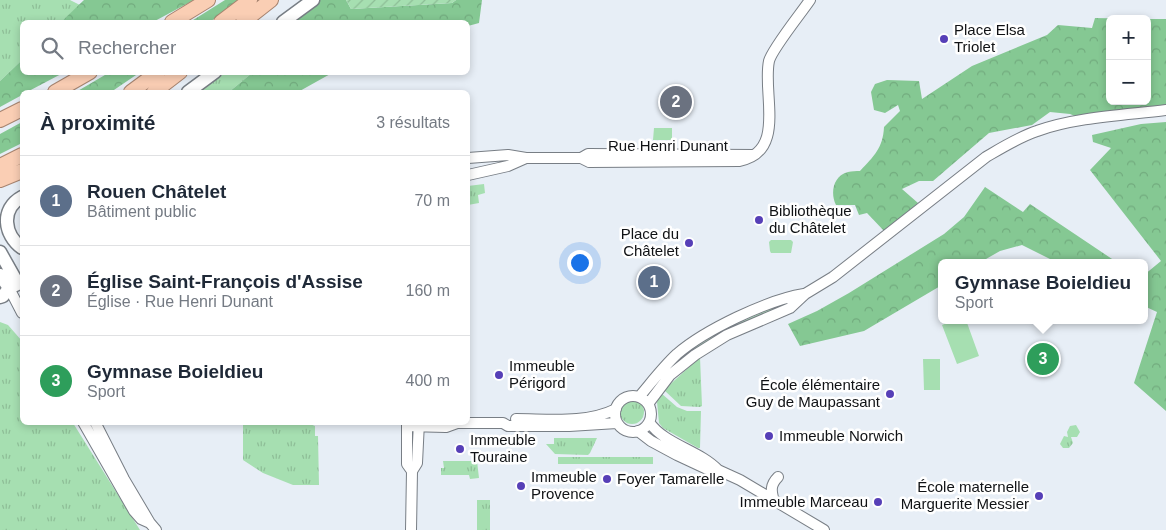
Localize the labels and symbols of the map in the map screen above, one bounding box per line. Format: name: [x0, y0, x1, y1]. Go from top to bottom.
place label: Place Elsa Triolet: [954, 21, 1026, 55]
marker: Place Elsa Triolet: [938, 33, 950, 45]
pin: 2: [660, 83, 692, 121]
street label: Rue Henri Dunant: [608, 137, 729, 154]
place label: Bibliothèque du Châtelet: [769, 202, 852, 236]
marker: Bibliothèque du Châtelet: [753, 214, 765, 226]
place label: Place du Châtelet: [621, 225, 680, 259]
marker: Place du Châtelet: [683, 237, 695, 249]
your location: [567, 250, 593, 276]
pin: 1: [638, 263, 670, 301]
pin: 3: [1027, 340, 1059, 378]
place label: Immeuble Périgord: [509, 357, 575, 391]
marker: Immeuble Périgord: [493, 369, 505, 381]
place label: École élémentaire Guy de Maupassant: [746, 376, 881, 410]
marker: École élémentaire Guy de Maupassant: [884, 388, 896, 400]
place label: Immeuble Norwich: [779, 427, 903, 444]
marker: Immeuble Norwich: [763, 430, 775, 442]
place label: Immeuble Touraine: [470, 431, 536, 465]
marker: Immeuble Touraine: [454, 443, 466, 455]
place label: Immeuble Provence: [531, 468, 597, 502]
place label: Foyer Tamarelle: [617, 470, 724, 487]
marker: Foyer Tamarelle: [601, 473, 613, 485]
place label: École maternelle Marguerite Messier: [901, 478, 1029, 512]
marker: Immeuble Provence: [515, 480, 527, 492]
marker: École maternelle Marguerite Messier: [1033, 490, 1045, 502]
place label: Immeuble Marceau: [740, 493, 868, 510]
marker: Immeuble Marceau: [872, 496, 884, 508]

